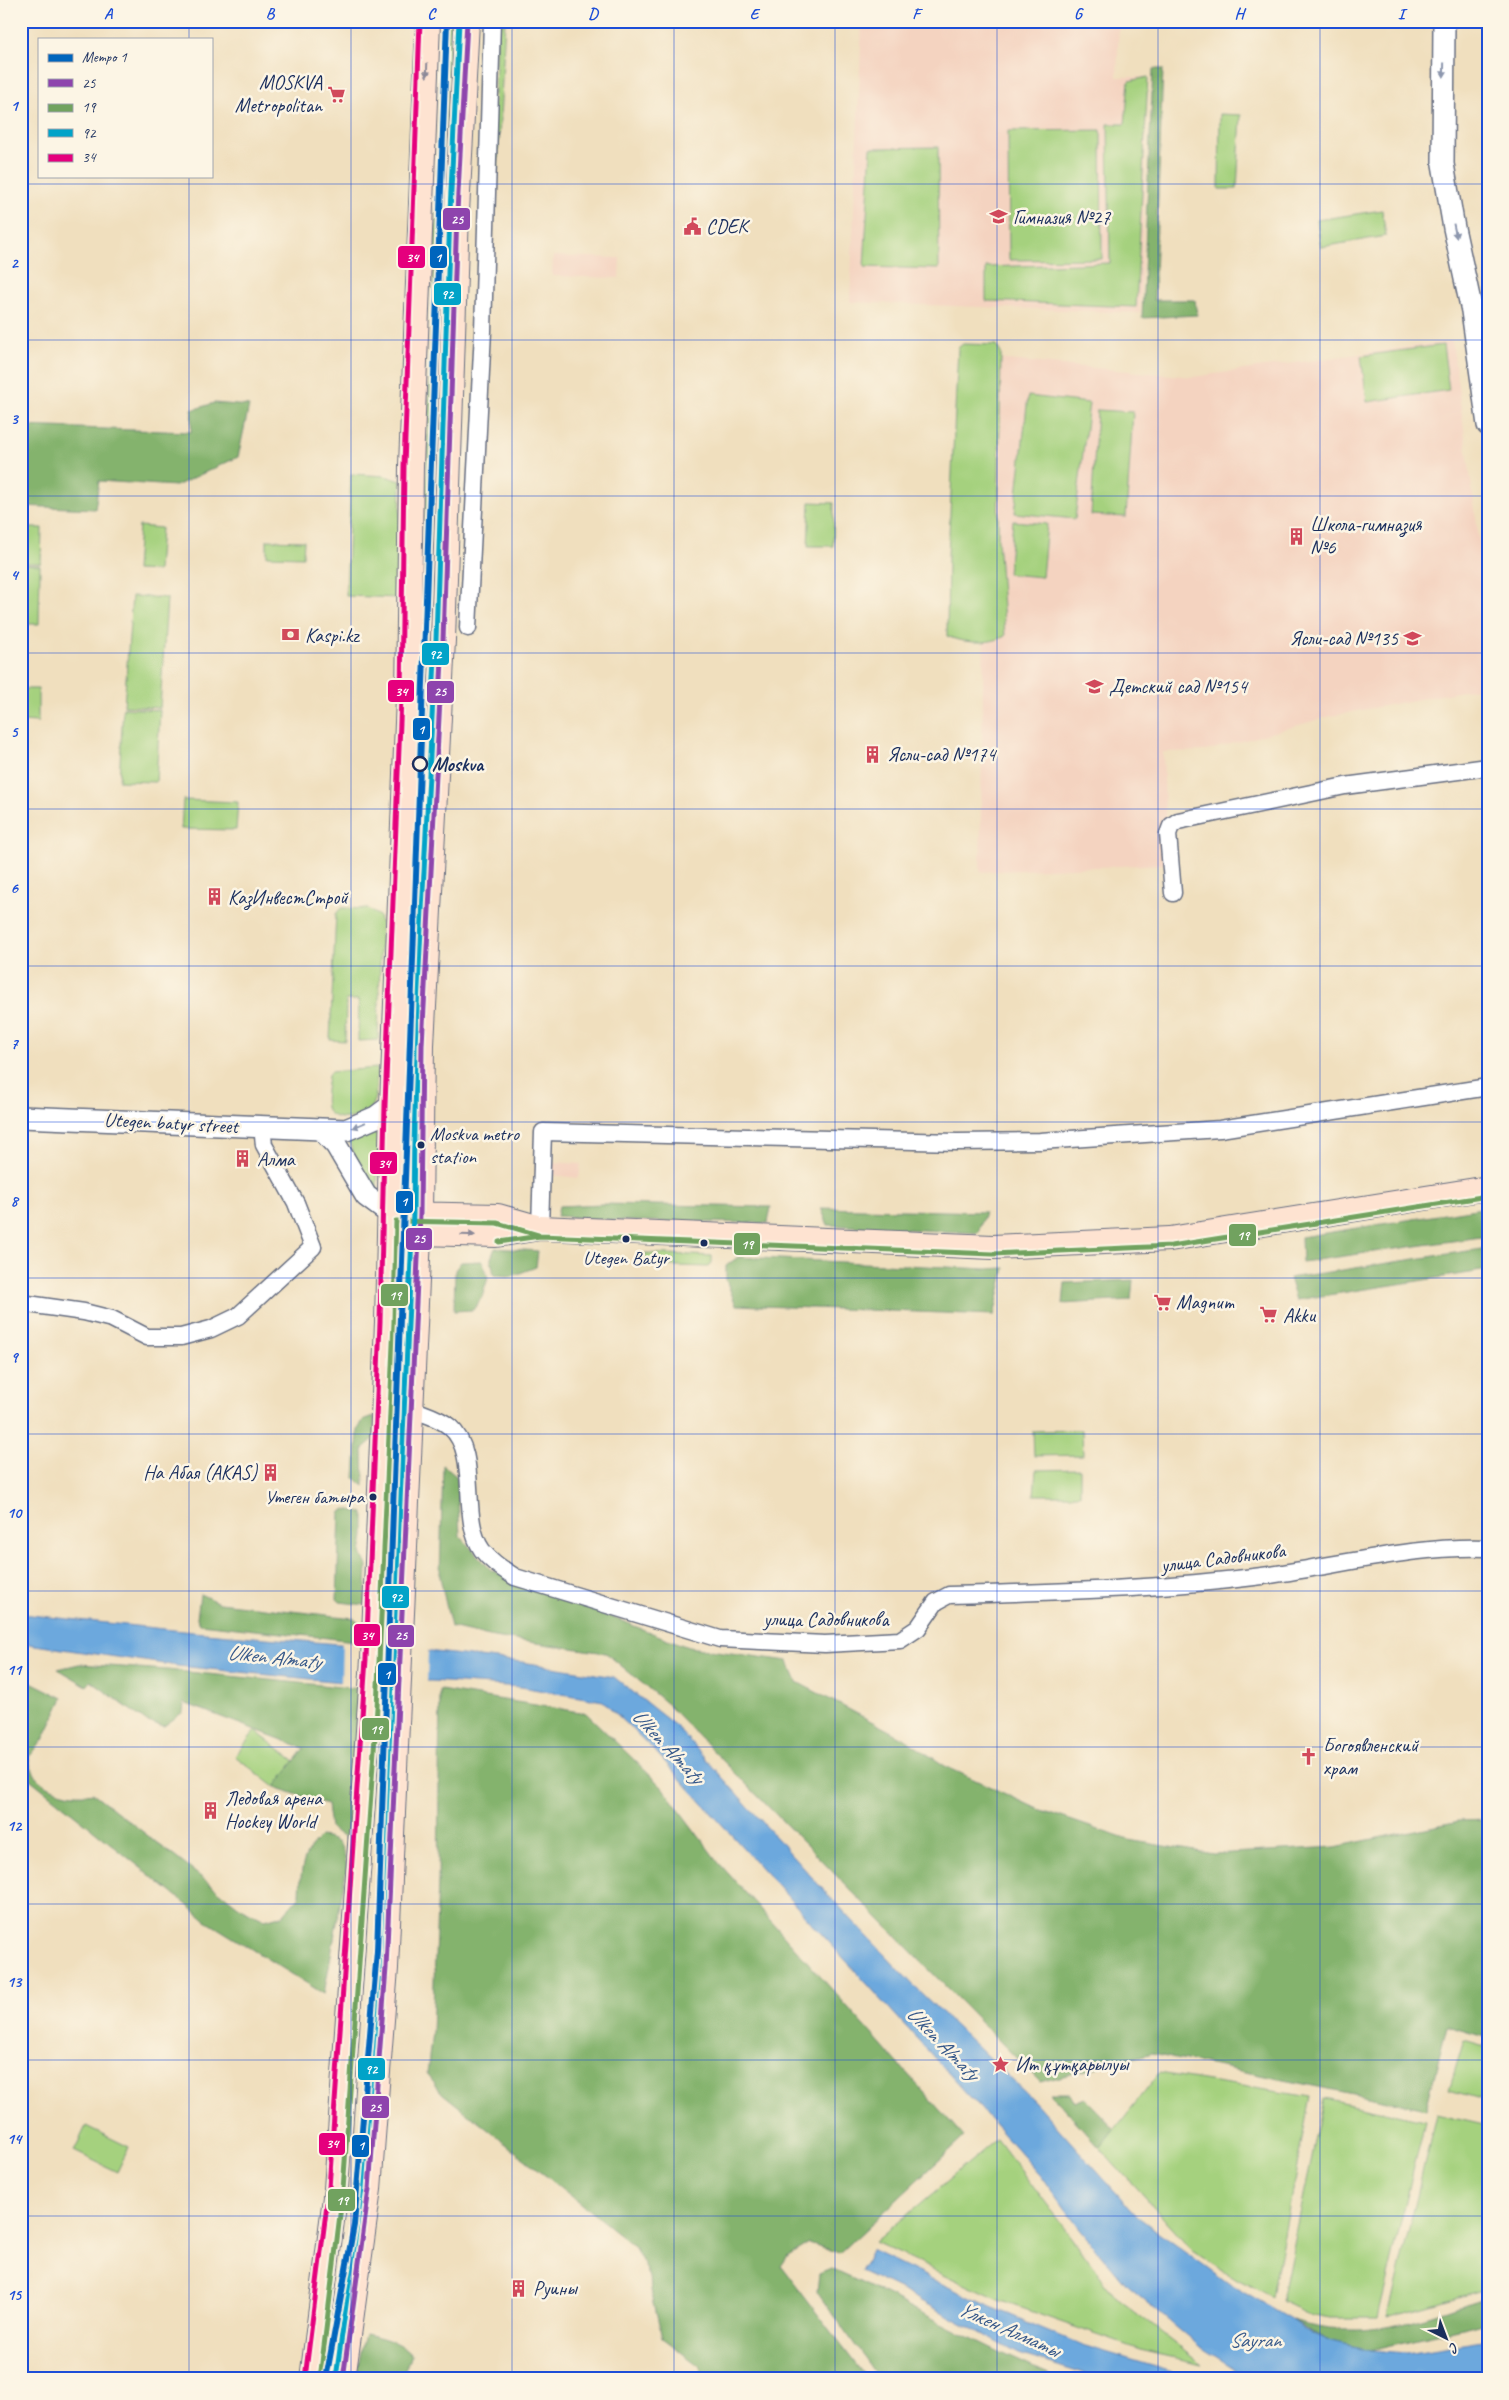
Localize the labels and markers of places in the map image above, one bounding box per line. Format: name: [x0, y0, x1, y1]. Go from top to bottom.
place label: MOSKVA Metropolitan: [235, 70, 323, 118]
supermarket icon: MOSKVA Metropolitan: [326, 84, 346, 104]
place label: Гимназия №27: [1013, 205, 1111, 230]
school or university icon: Гимназия №27: [989, 207, 1009, 227]
place label: CDEK: [706, 214, 751, 239]
public building icon: CDEK: [682, 216, 702, 236]
place label: Школа-гимназия №6: [1310, 512, 1422, 560]
building icon: Школа-гимназия №6: [1286, 526, 1306, 546]
place label: Kaspi.kz: [305, 623, 360, 648]
bank icon: Kaspi.kz: [281, 625, 301, 645]
place label: Ясли-сад №135: [1290, 626, 1399, 651]
school or university icon: Ясли-сад №135: [1402, 628, 1422, 648]
place label: Детский сад №154: [1109, 674, 1249, 699]
school or university icon: Детский сад №154: [1085, 676, 1105, 696]
place label: Ясли-сад №174: [887, 742, 997, 767]
building icon: Ясли-сад №174: [863, 744, 883, 764]
place label: Moskva: [432, 752, 485, 777]
marker: Moskva: [412, 756, 428, 772]
place label: КазИнвестСтрой: [228, 885, 349, 911]
building icon: КазИнвестСтрой: [204, 887, 224, 907]
place label: Moskva metro station: [430, 1122, 520, 1169]
marker: Moskva metro station: [416, 1140, 426, 1150]
place label: Алма: [257, 1147, 296, 1172]
building icon: Алма: [233, 1149, 253, 1169]
marker: Utegen Batyr: [621, 1234, 631, 1244]
unlabelled marker: [699, 1238, 709, 1248]
place label: Utegen Batyr: [583, 1246, 671, 1270]
place label: Magnum: [1176, 1290, 1235, 1315]
supermarket icon: Magnum: [1152, 1292, 1172, 1312]
place label: Akku: [1283, 1303, 1317, 1328]
supermarket icon: Akku: [1259, 1305, 1279, 1325]
place label: На Абая (AKAS): [143, 1460, 258, 1485]
building icon: На Абая (AKAS): [261, 1462, 281, 1482]
place label: Утеген батыра: [265, 1485, 366, 1509]
marker: Утеген батыра: [368, 1492, 378, 1502]
place label: Богоявленский храм: [1323, 1733, 1420, 1781]
church icon: Богоявленский храм: [1299, 1747, 1319, 1767]
place label: Ледовая арена Hockey World: [225, 1786, 323, 1834]
building icon: Ледовая арена Hockey World: [201, 1800, 221, 1820]
place label: Ит құтқарылуы: [1015, 2052, 1130, 2077]
place icon: Ит құтқарылуы: [991, 2054, 1011, 2074]
place label: Руины: [533, 2276, 578, 2301]
building icon: Руины: [509, 2278, 529, 2298]

